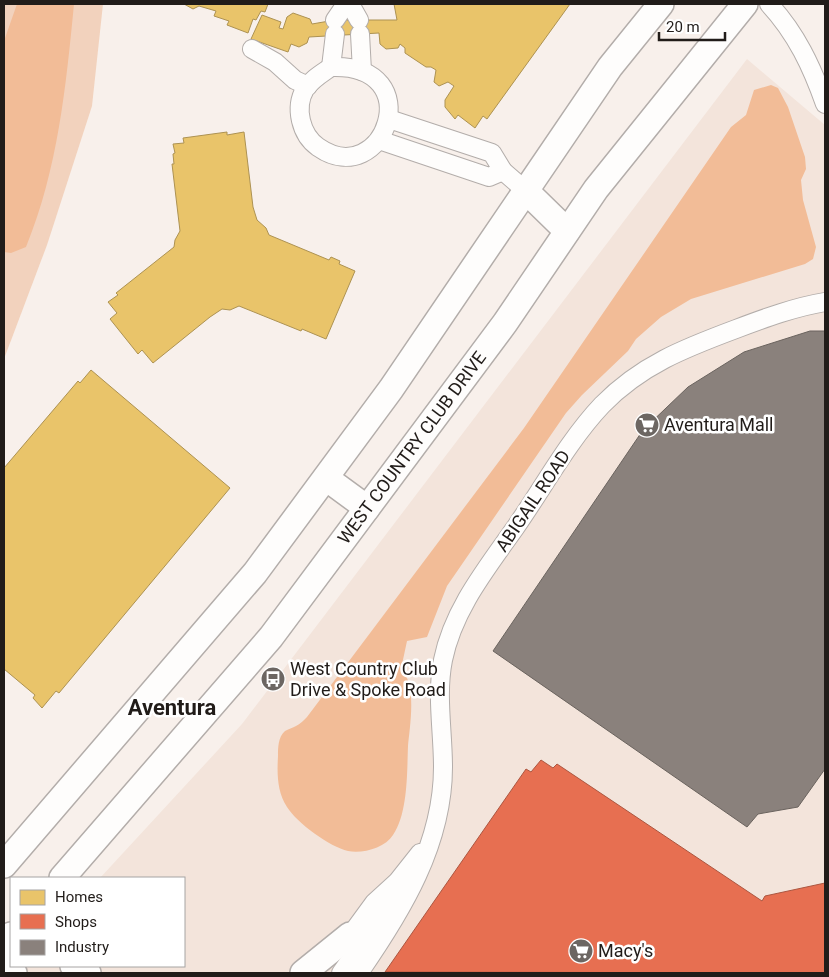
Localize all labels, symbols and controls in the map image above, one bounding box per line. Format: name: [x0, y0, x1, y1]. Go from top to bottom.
scale bar: [659, 10, 725, 42]
text: 20 m: [666, 18, 700, 36]
street label: WEST COUNTRY CLUB DRIVE: [333, 347, 490, 548]
supermarket icon: Aventura Mall: [634, 412, 660, 438]
place label: Aventura Mall: [664, 414, 773, 435]
street label: ABIGAIL ROAD: [491, 446, 574, 555]
place label: West Country Club Drive & Spoke Road: [290, 658, 446, 700]
bus stop icon: West Country Club Drive & Spoke Road: [260, 666, 286, 692]
district label: Aventura: [128, 695, 217, 720]
legend: [10, 877, 185, 967]
text: Homes: [55, 888, 103, 906]
text: Shops: [55, 913, 97, 931]
text: Industry: [55, 938, 109, 956]
supermarket icon: Macy's: [568, 938, 594, 964]
place label: Macy's: [598, 940, 653, 961]

